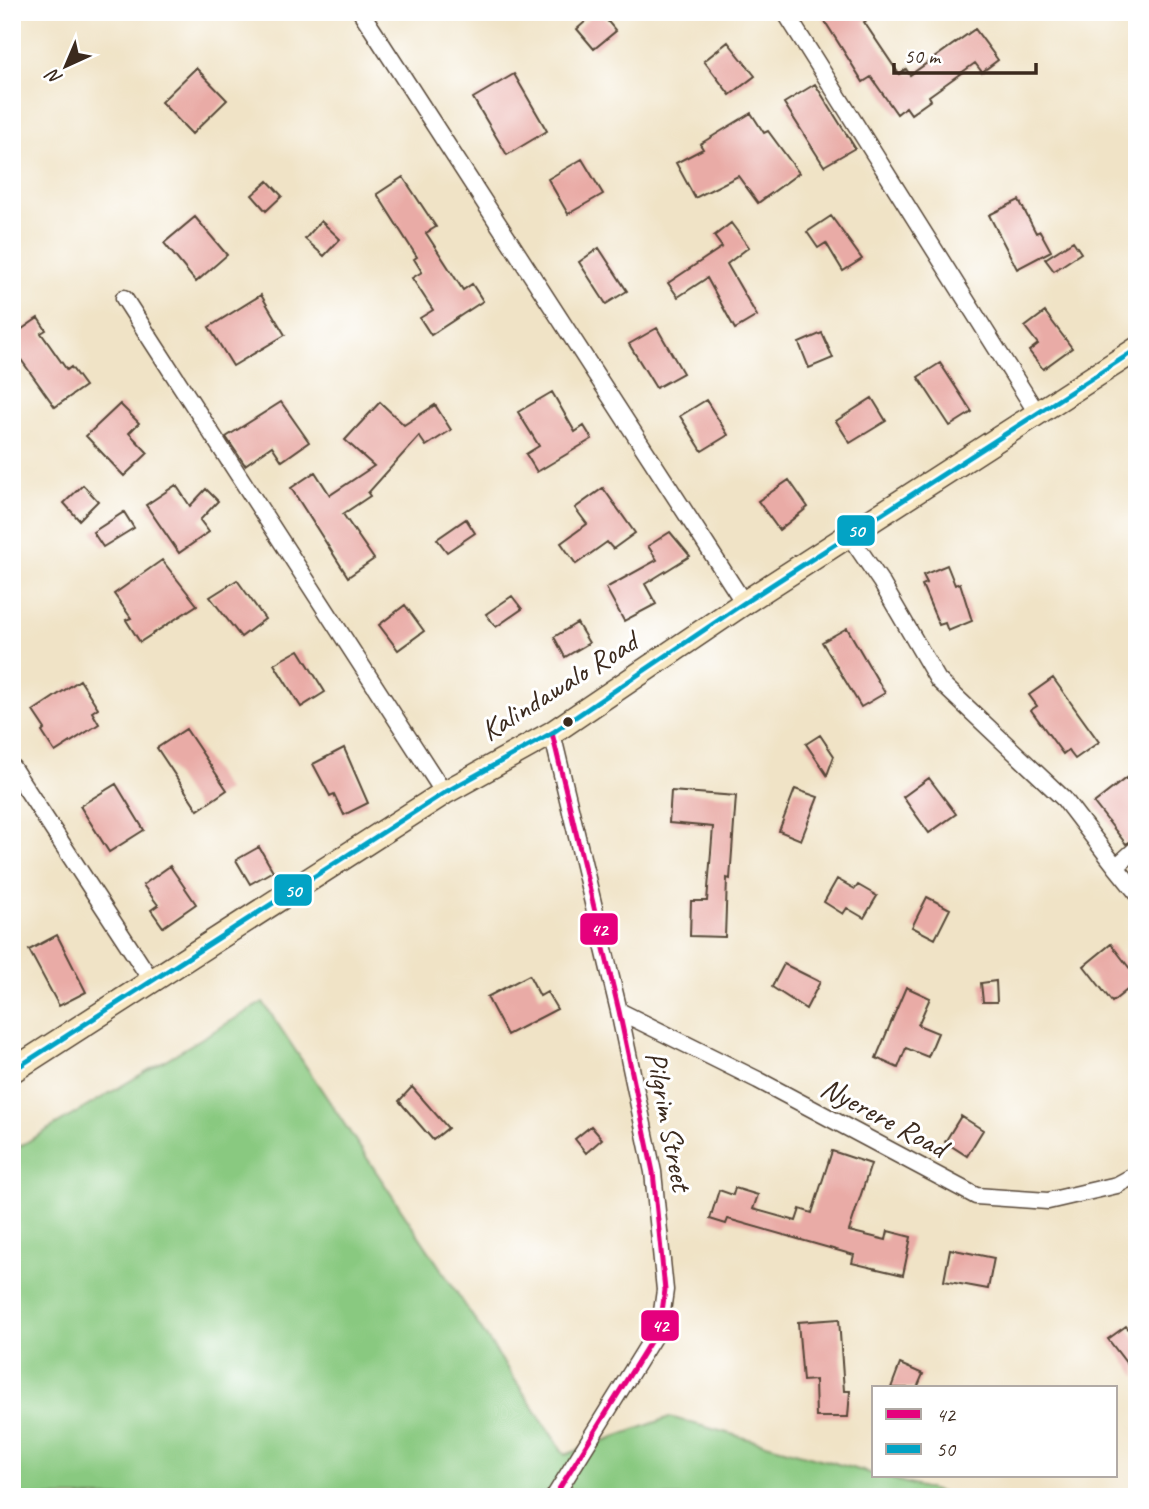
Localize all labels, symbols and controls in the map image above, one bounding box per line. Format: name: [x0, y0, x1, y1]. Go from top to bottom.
north arrow: [32, 32, 102, 102]
scale bar: [894, 32, 1035, 76]
text: 50 m: [904, 43, 942, 69]
text: N: [40, 63, 67, 90]
line badge: 50: [836, 514, 876, 547]
text: 50: [848, 519, 867, 543]
street label: Kalindawalo Road: [473, 621, 648, 749]
unlabelled marker: [561, 715, 575, 729]
line badge: 50: [273, 873, 313, 907]
text: 50: [285, 879, 304, 903]
line badge: 42: [579, 912, 619, 946]
text: 42: [590, 918, 610, 942]
street label: Pilgrim Street: [637, 1048, 702, 1197]
street label: Nyerere Road: [815, 1068, 957, 1168]
line badge: 42: [640, 1309, 680, 1342]
text: 42: [651, 1314, 671, 1338]
legend: [872, 1386, 1118, 1478]
text: 42: [936, 1402, 956, 1428]
text: 50: [936, 1436, 956, 1462]

